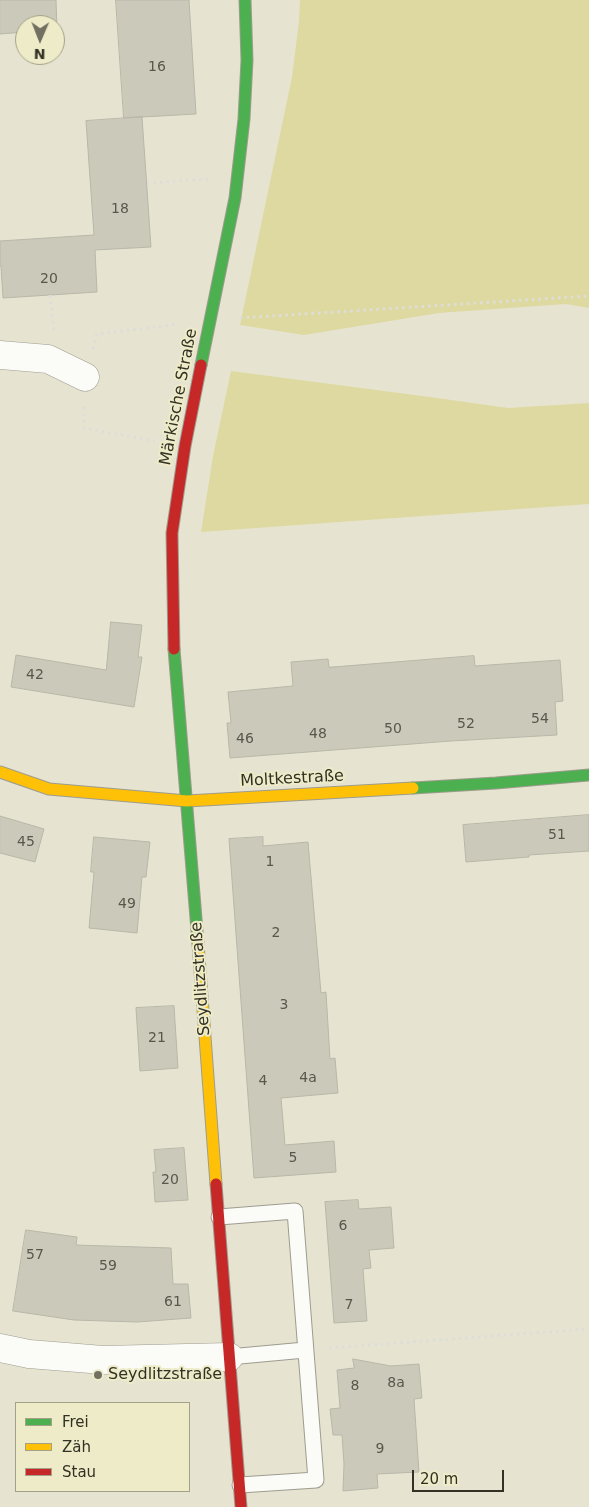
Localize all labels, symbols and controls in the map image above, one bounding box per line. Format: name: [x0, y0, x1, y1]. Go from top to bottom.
north arrow: [15, 15, 65, 65]
text: N: [34, 46, 46, 62]
house number: 16: [148, 59, 166, 75]
house number: 18: [111, 201, 129, 217]
house number: 20: [40, 271, 58, 287]
street label: Märkische Straße: [156, 327, 202, 467]
house number: 42: [26, 667, 44, 683]
house number: 54: [531, 711, 549, 727]
house number: 52: [457, 716, 475, 732]
house number: 50: [384, 721, 402, 737]
house number: 48: [309, 726, 327, 742]
house number: 46: [236, 731, 254, 747]
street label: Moltkestraße: [240, 767, 344, 791]
house number: 51: [548, 827, 566, 843]
house number: 45: [17, 834, 35, 850]
house number: 1: [266, 854, 274, 870]
house number: 49: [118, 896, 136, 912]
street label: Seydlitzstraße: [187, 921, 215, 1037]
house number: 2: [272, 925, 280, 941]
house number: 3: [280, 997, 288, 1013]
house number: 21: [148, 1030, 166, 1046]
house number: 4a: [299, 1070, 317, 1086]
house number: 4: [259, 1073, 267, 1089]
house number: 5: [289, 1150, 297, 1166]
house number: 20: [161, 1172, 179, 1188]
house number: 6: [339, 1218, 347, 1234]
house number: 57: [26, 1247, 44, 1263]
house number: 59: [99, 1258, 117, 1274]
house number: 61: [164, 1294, 182, 1310]
house number: 7: [345, 1297, 353, 1313]
place label: Seydlitzstraße: [108, 1365, 222, 1385]
marker: Seydlitzstraße: [92, 1369, 104, 1381]
house number: 8a: [387, 1375, 405, 1391]
house number: 8: [351, 1378, 359, 1394]
legend: [15, 1402, 190, 1492]
text: Frei: [62, 1413, 89, 1431]
text: Zäh: [62, 1438, 91, 1456]
house number: 9: [376, 1441, 384, 1457]
scale bar: [414, 1460, 506, 1492]
text: Stau: [62, 1463, 96, 1481]
text: 20 m: [420, 1470, 458, 1488]

